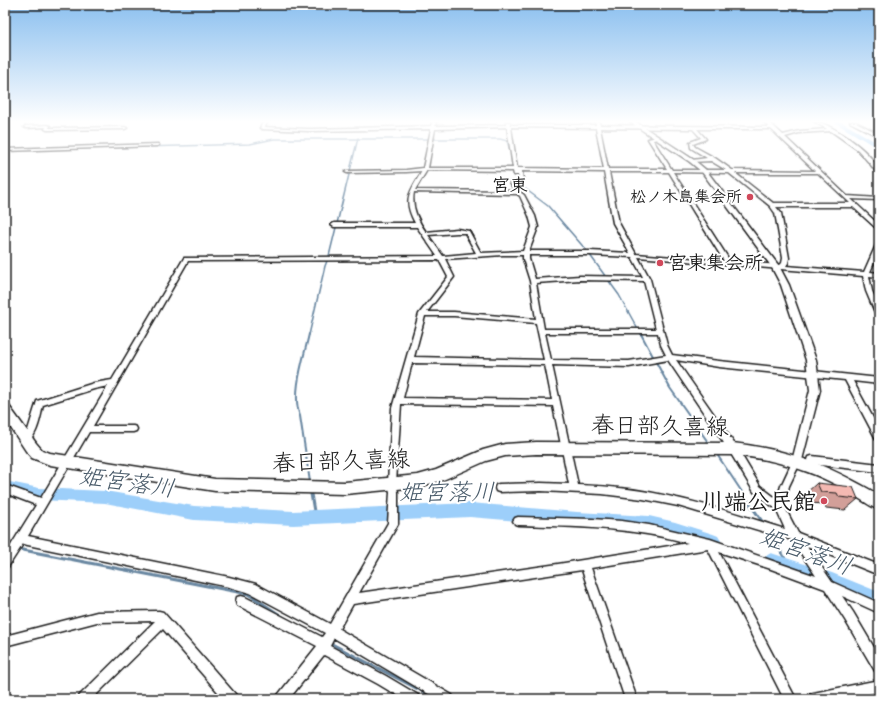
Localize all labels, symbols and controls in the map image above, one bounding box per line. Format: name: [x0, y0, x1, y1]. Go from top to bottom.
district label: 宮東: [492, 174, 528, 196]
place label: 松ノ木島集会所: [630, 187, 742, 207]
marker: 松ノ木島集会所: [745, 192, 755, 202]
place label: 宮東集会所: [668, 251, 763, 275]
marker: 宮東集会所: [655, 258, 665, 268]
street label: 春日部久喜線: [591, 410, 729, 442]
street label: 春日部久喜線: [272, 444, 410, 478]
water label: 姫宮落川: [77, 460, 177, 504]
water label: 姫宮落川: [399, 477, 495, 507]
place label: 川端公民館: [701, 487, 816, 516]
marker: 川端公民館: [819, 496, 829, 506]
water label: 姫宮落川: [756, 520, 856, 582]

